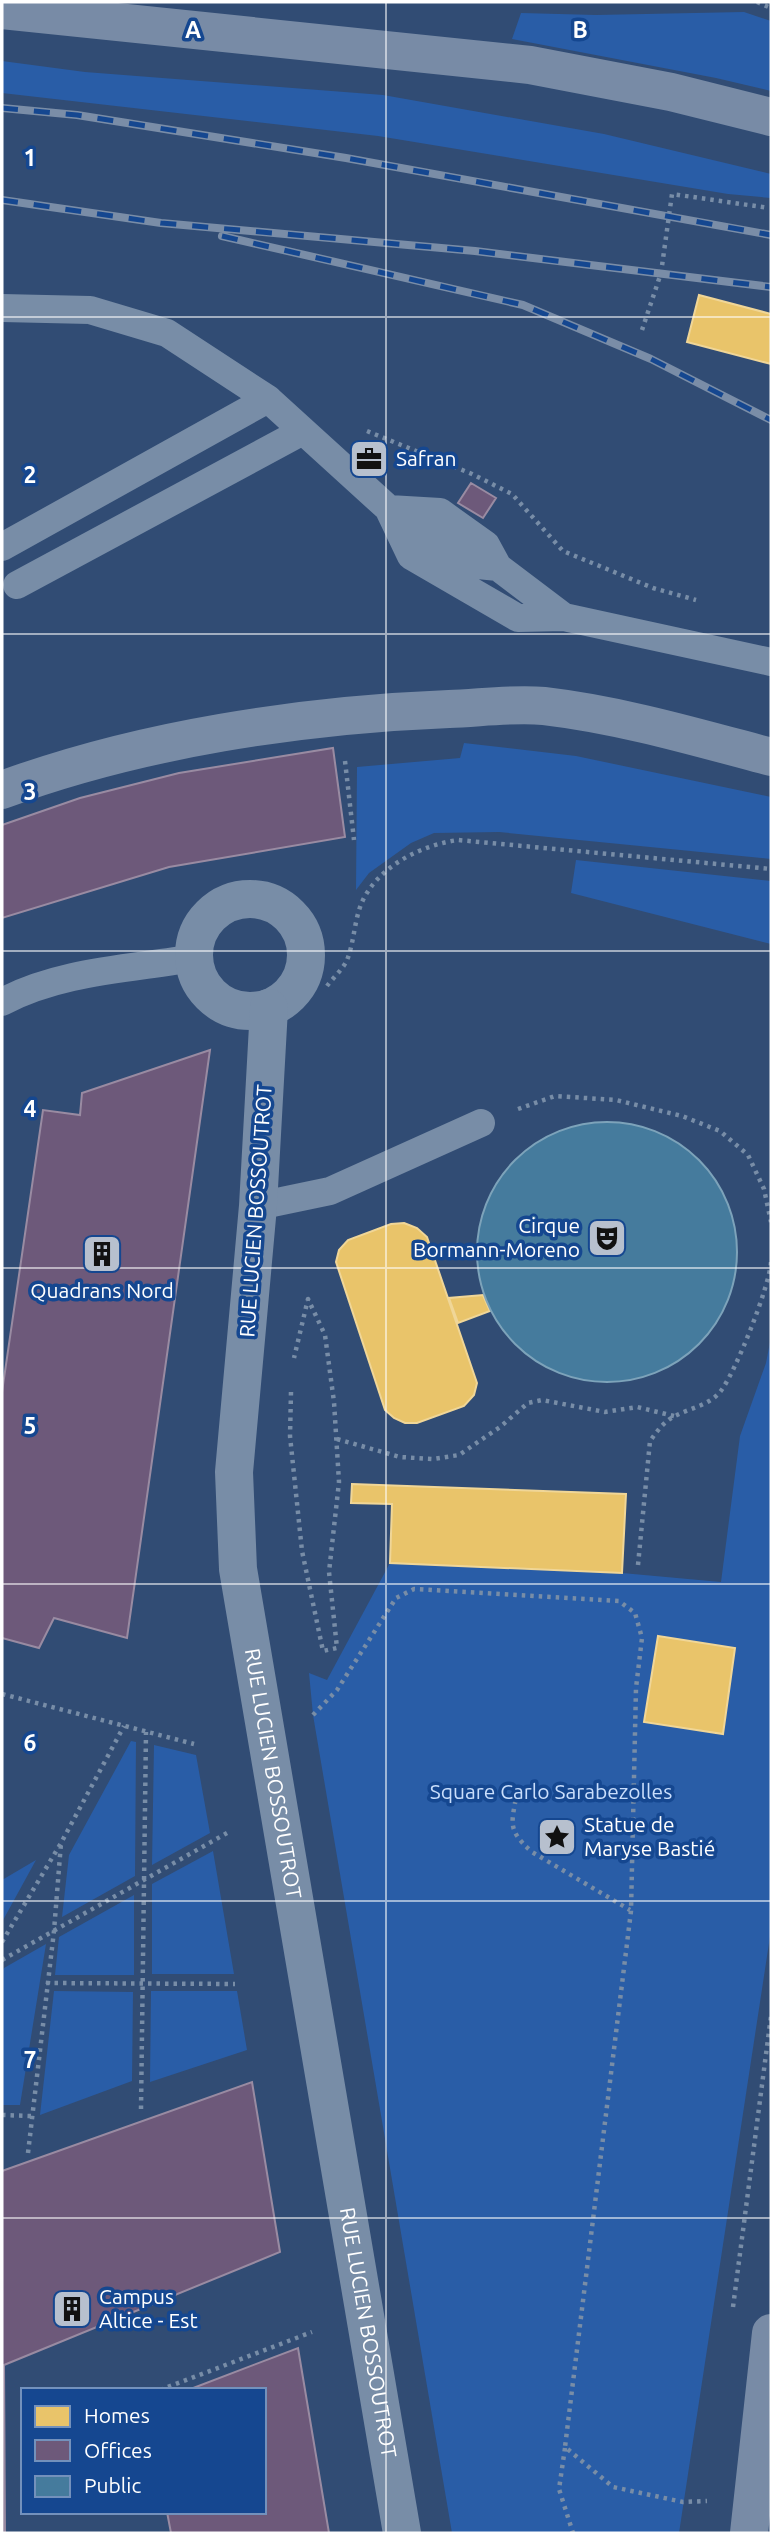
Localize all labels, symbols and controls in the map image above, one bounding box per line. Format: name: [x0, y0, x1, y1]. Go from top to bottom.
text: A: [185, 17, 201, 42]
text: B: [572, 17, 588, 42]
text: 1: [24, 145, 36, 170]
office icon: Safran: [348, 438, 390, 480]
place label: Safran: [396, 446, 457, 470]
text: 2: [24, 462, 36, 487]
text: 3: [24, 779, 36, 804]
street label: RUE LUCIEN BOSSOUTROT: [234, 1083, 276, 1338]
text: 4: [24, 1096, 37, 1121]
place label: Cirque Bormann-Moreno: [413, 1213, 580, 1261]
theatre icon: Cirque Bormann-Moreno: [586, 1217, 628, 1259]
building icon: Quadrans Nord: [81, 1233, 123, 1275]
place label: Quadrans Nord: [30, 1278, 174, 1302]
text: 5: [24, 1413, 36, 1438]
street label: RUE LUCIEN BOSSOUTROT: [241, 1646, 307, 1901]
text: 6: [24, 1730, 37, 1755]
park label: Square Carlo Sarabezolles: [430, 1779, 672, 1803]
place label: Statue de Maryse Bastié: [584, 1812, 715, 1860]
place icon: Statue de Maryse Bastié: [536, 1816, 578, 1858]
text: 7: [24, 2047, 36, 2072]
street label: RUE LUCIEN BOSSOUTROT: [336, 2205, 402, 2460]
place label: Campus Altice - Est: [99, 2284, 198, 2332]
building icon: Campus Altice - Est: [51, 2288, 93, 2330]
legend: [21, 2388, 266, 2514]
text: Homes: [84, 2403, 150, 2427]
text: Offices: [84, 2438, 152, 2462]
text: Public: [84, 2473, 141, 2497]

